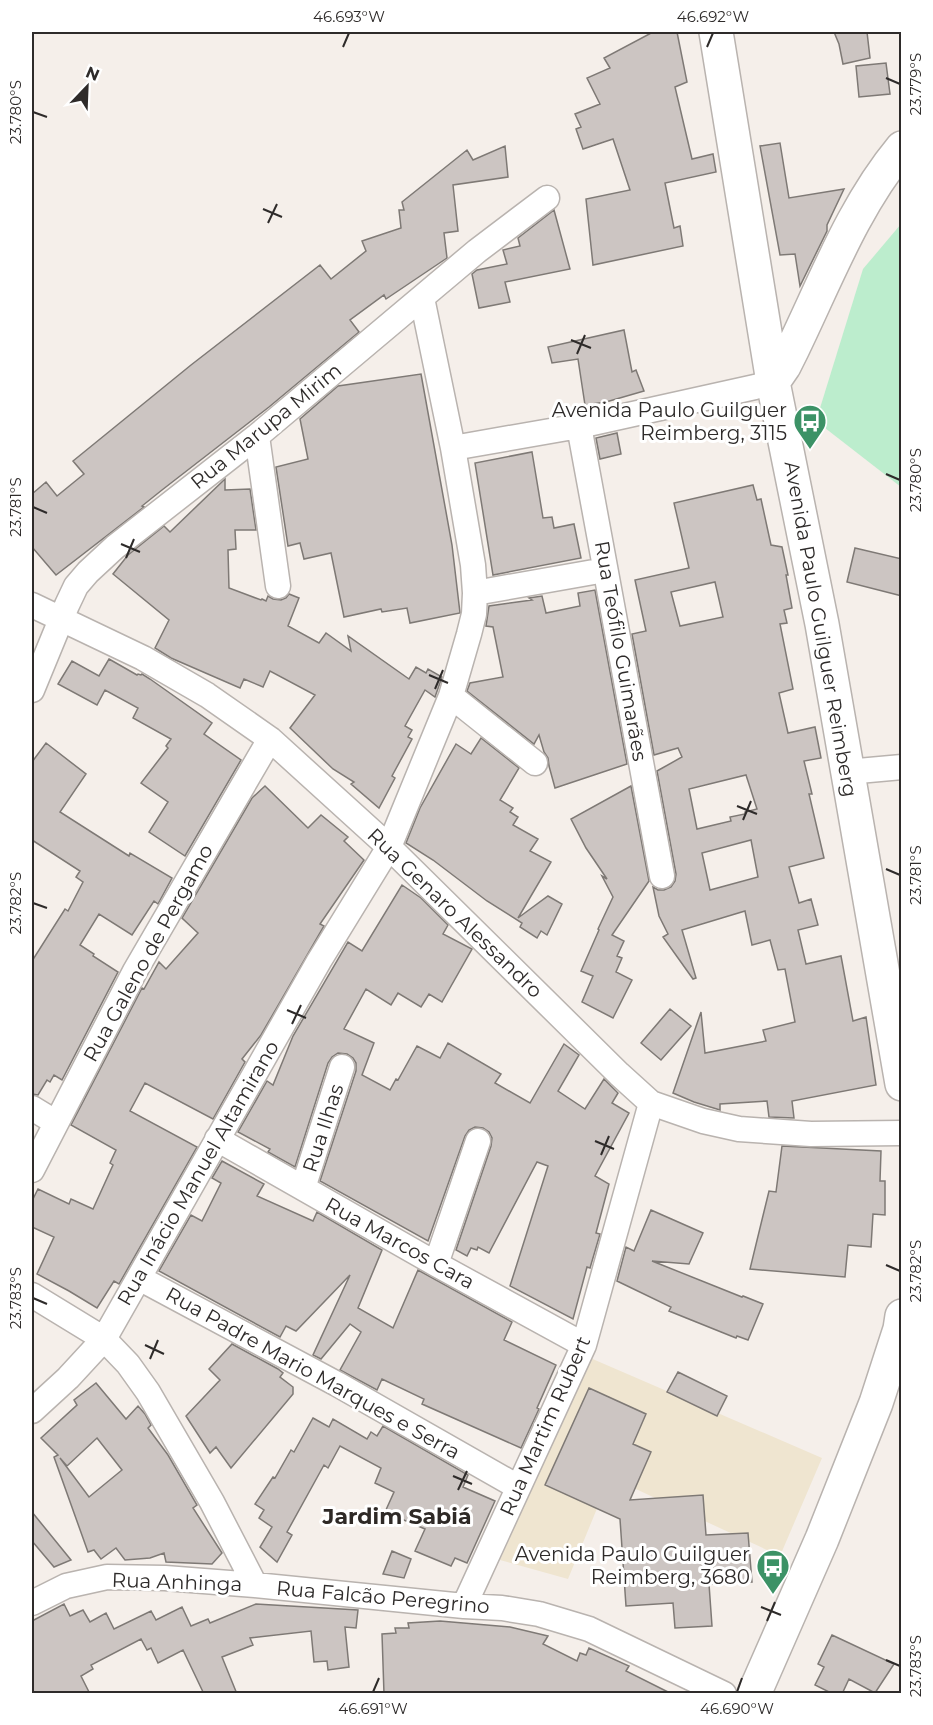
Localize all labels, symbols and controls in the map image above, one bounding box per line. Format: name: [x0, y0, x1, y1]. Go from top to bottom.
text: 46.693°W: [313, 7, 385, 26]
text: 46.692°W: [677, 7, 750, 26]
text: 23.779°S: [906, 53, 925, 115]
north arrow: [57, 57, 117, 117]
text: N: [83, 62, 102, 85]
text: 23.780°S: [6, 80, 25, 144]
street label: Rua Marupa Mirim: [186, 358, 346, 494]
place label: Avenida Paulo Guilguer Reimberg, 3115: [552, 398, 787, 445]
bus stop icon: Avenida Paulo Guilguer Reimberg, 3115: [792, 403, 828, 450]
text: 23.780°S: [906, 448, 925, 512]
street label: Avenida Paulo Guilguer Reimberg: [780, 459, 862, 799]
text: 23.781°S: [6, 477, 25, 537]
street label: Rua Teófilo Guimarães: [590, 539, 652, 763]
street label: Rua Genaro Alessandro: [363, 823, 547, 1003]
street label: Rua Galeno de Pergamo: [78, 840, 218, 1066]
text: 23.781°S: [906, 845, 925, 905]
text: 23.782°S: [6, 872, 25, 934]
street label: Rua Inácio Manuel Altamirano: [112, 1036, 284, 1310]
street label: Rua Ilhas: [297, 1081, 349, 1175]
street label: Rua Marcos Cara: [321, 1192, 479, 1294]
text: 23.782°S: [906, 1240, 925, 1302]
text: 23.783°S: [6, 1267, 25, 1329]
street label: Rua Padre Mario Marques e Serra: [162, 1282, 464, 1464]
street label: Rua Martim Rubert: [495, 1332, 595, 1520]
district label: Jardim Sabiá: [322, 1503, 471, 1530]
place label: Avenida Paulo Guilguer Reimberg, 3680: [515, 1542, 750, 1589]
bus stop icon: Avenida Paulo Guilguer Reimberg, 3680: [755, 1548, 791, 1595]
street label: Rua Anhinga: [111, 1568, 243, 1596]
street label: Rua Falcão Peregrino: [275, 1576, 491, 1618]
text: 23.783°S: [906, 1635, 925, 1697]
text: 46.691°W: [338, 1699, 408, 1718]
text: 46.690°W: [700, 1699, 774, 1718]

